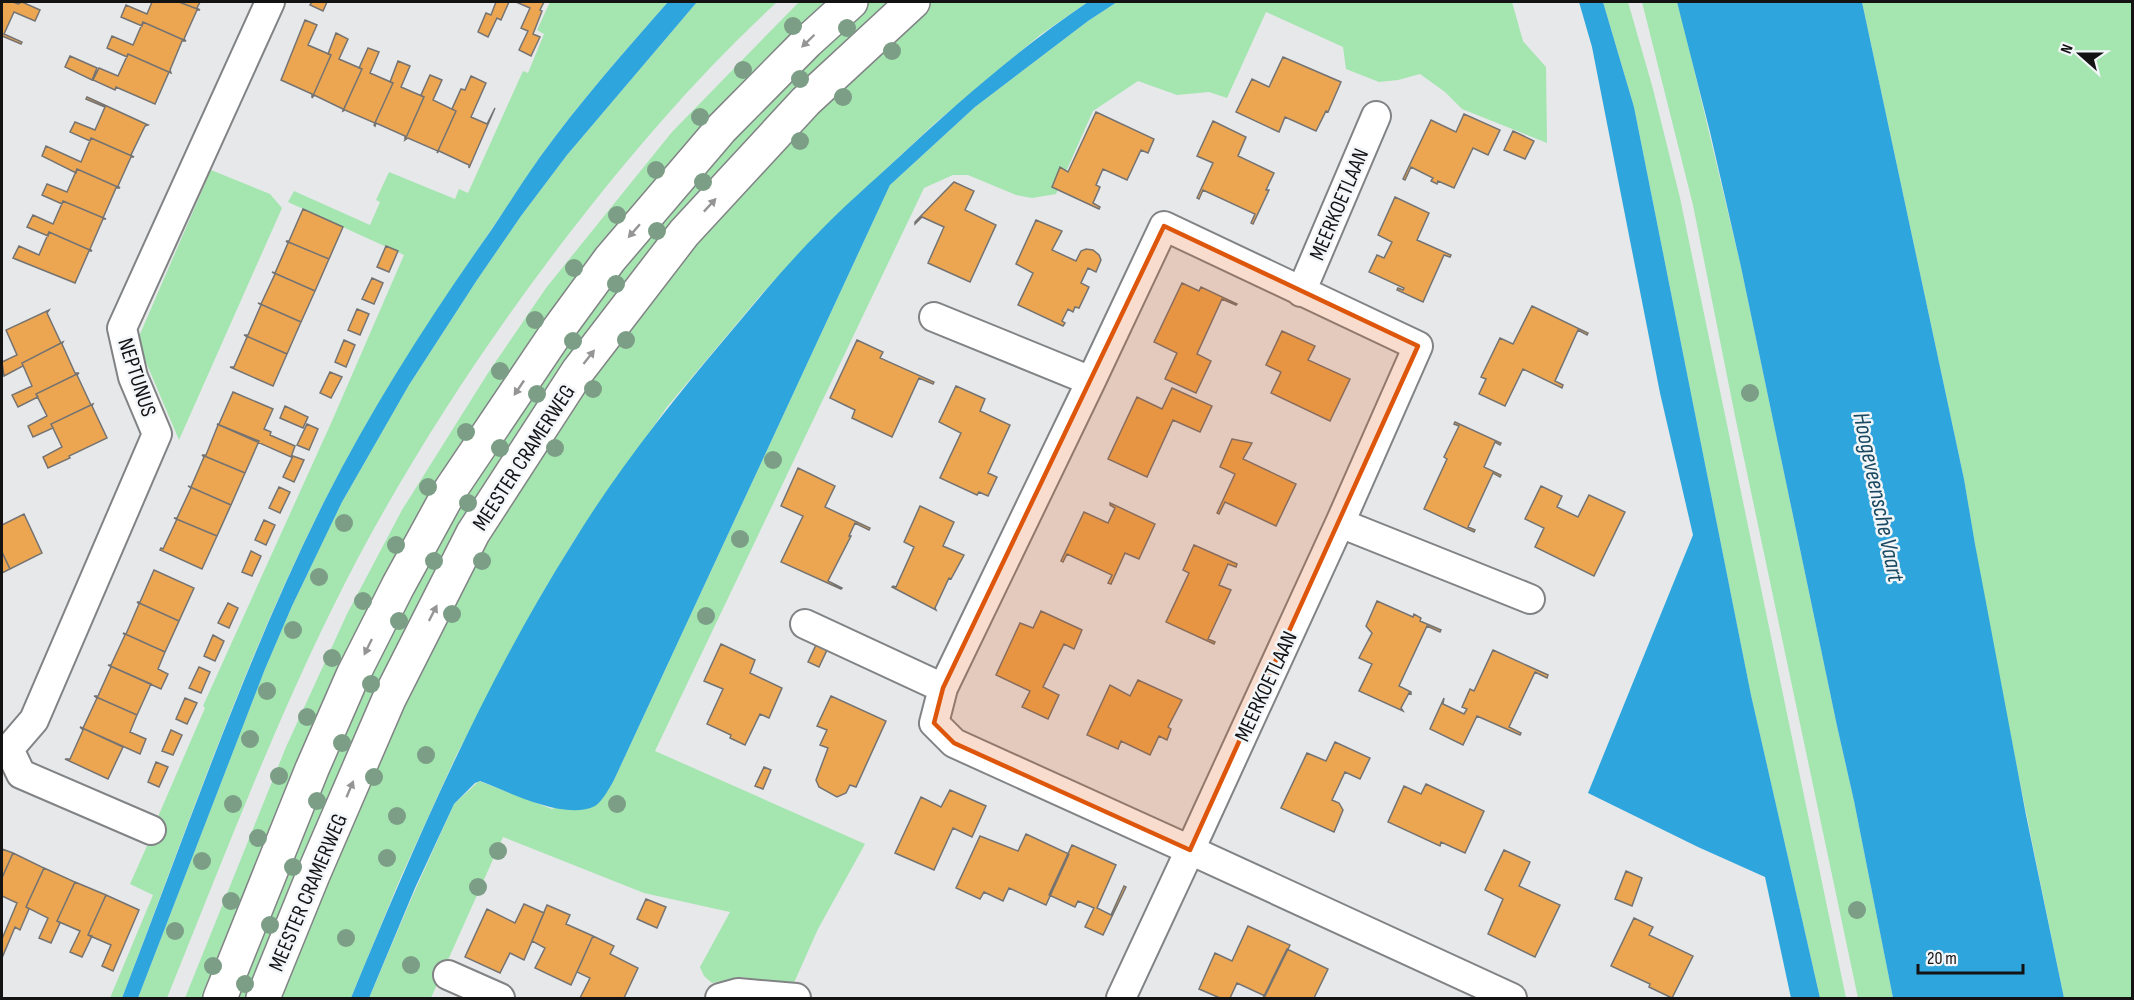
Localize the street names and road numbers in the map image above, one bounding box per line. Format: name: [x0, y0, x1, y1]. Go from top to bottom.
street label: MEERKOETLAAN: [1304, 145, 1375, 264]
street label: NEPTUNUS: [111, 335, 162, 420]
street label: MEESTER CRAMERWEG: [467, 380, 581, 536]
street label: MEERKOETLAAN: [1229, 627, 1304, 746]
street label: MEESTER CRAMERWEG: [263, 810, 354, 975]

